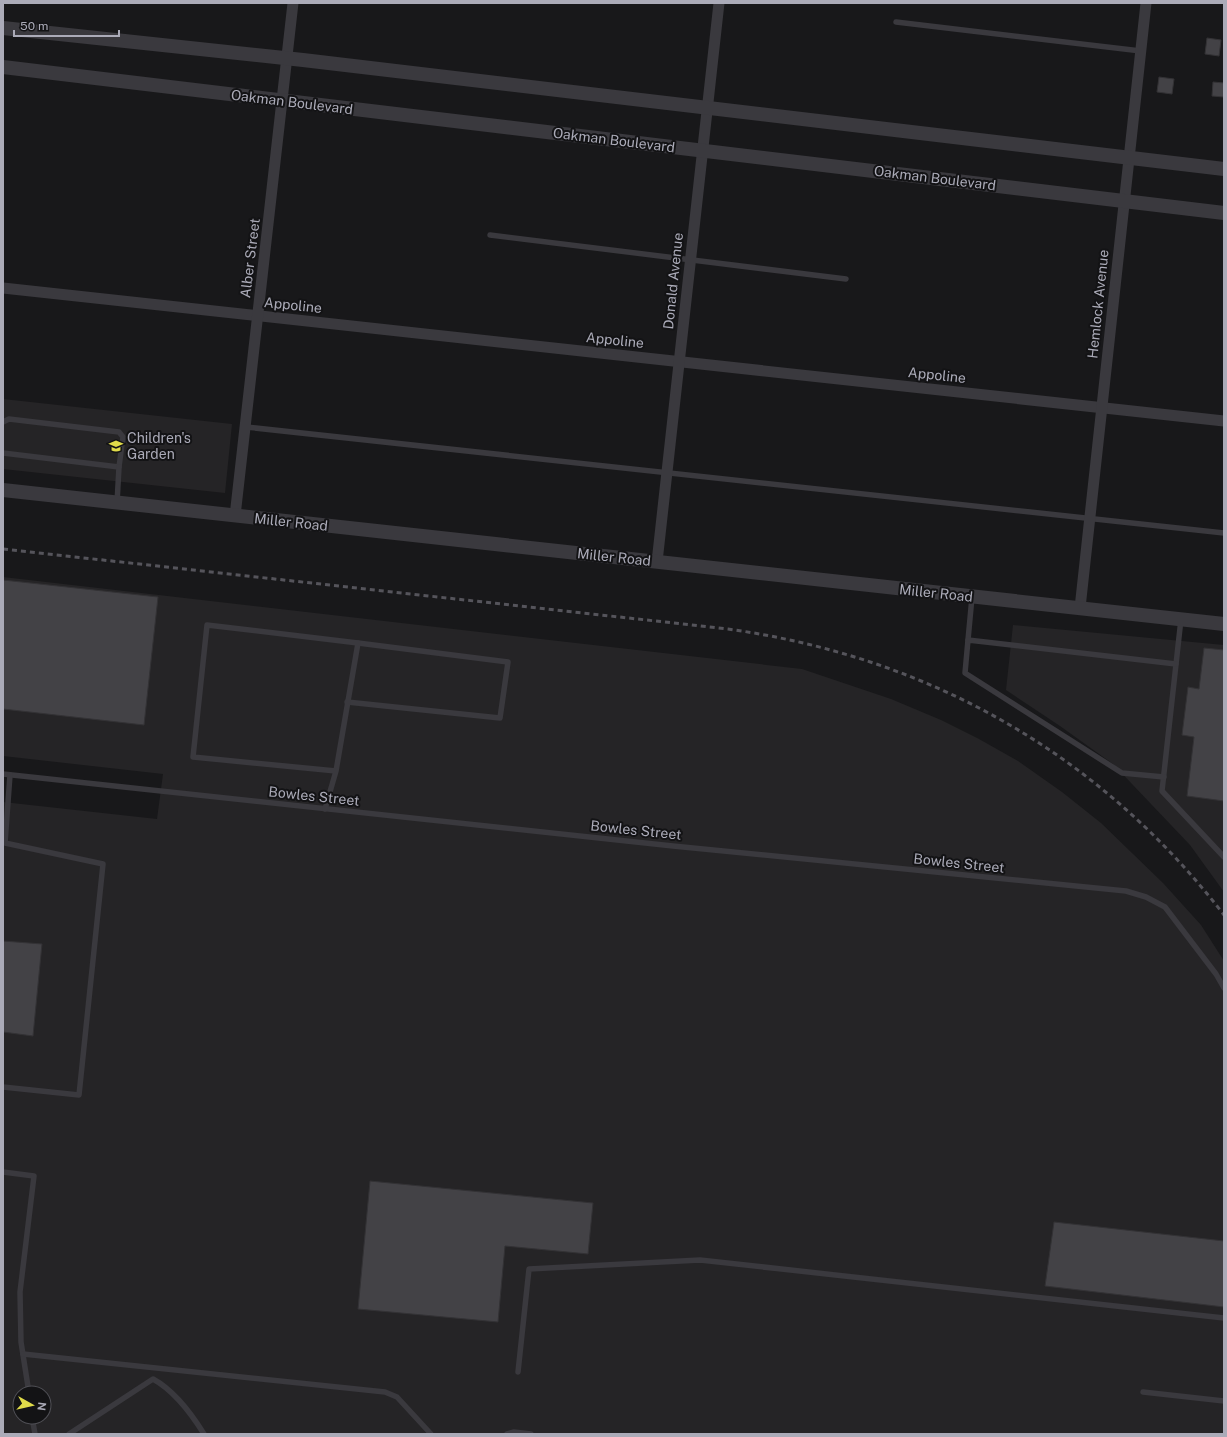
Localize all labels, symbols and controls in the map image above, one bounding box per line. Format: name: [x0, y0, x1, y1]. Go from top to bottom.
scale bar: [14, 12, 119, 38]
text: 50 m: [20, 19, 48, 33]
street label: Oakman Boulevard: [230, 87, 354, 117]
street label: Oakman Boulevard: [552, 125, 676, 155]
street label: Oakman Boulevard: [873, 163, 997, 193]
street label: Alber Street: [237, 217, 263, 299]
street label: Donald Avenue: [660, 232, 686, 330]
street label: Hemlock Avenue: [1084, 249, 1112, 359]
street label: Appoline: [263, 294, 323, 316]
street label: Appoline: [585, 329, 645, 351]
street label: Appoline: [907, 364, 967, 386]
place label: Children's Garden: [127, 430, 191, 462]
school or university icon: Children's Garden: [108, 438, 124, 454]
street label: Miller Road: [253, 510, 329, 534]
street label: Miller Road: [576, 545, 652, 569]
street label: Miller Road: [898, 581, 974, 605]
street label: Bowles Street: [268, 783, 360, 809]
street label: Bowles Street: [590, 817, 682, 843]
street label: Bowles Street: [913, 850, 1005, 876]
north arrow: [12, 1385, 52, 1425]
text: N: [35, 1401, 48, 1411]

